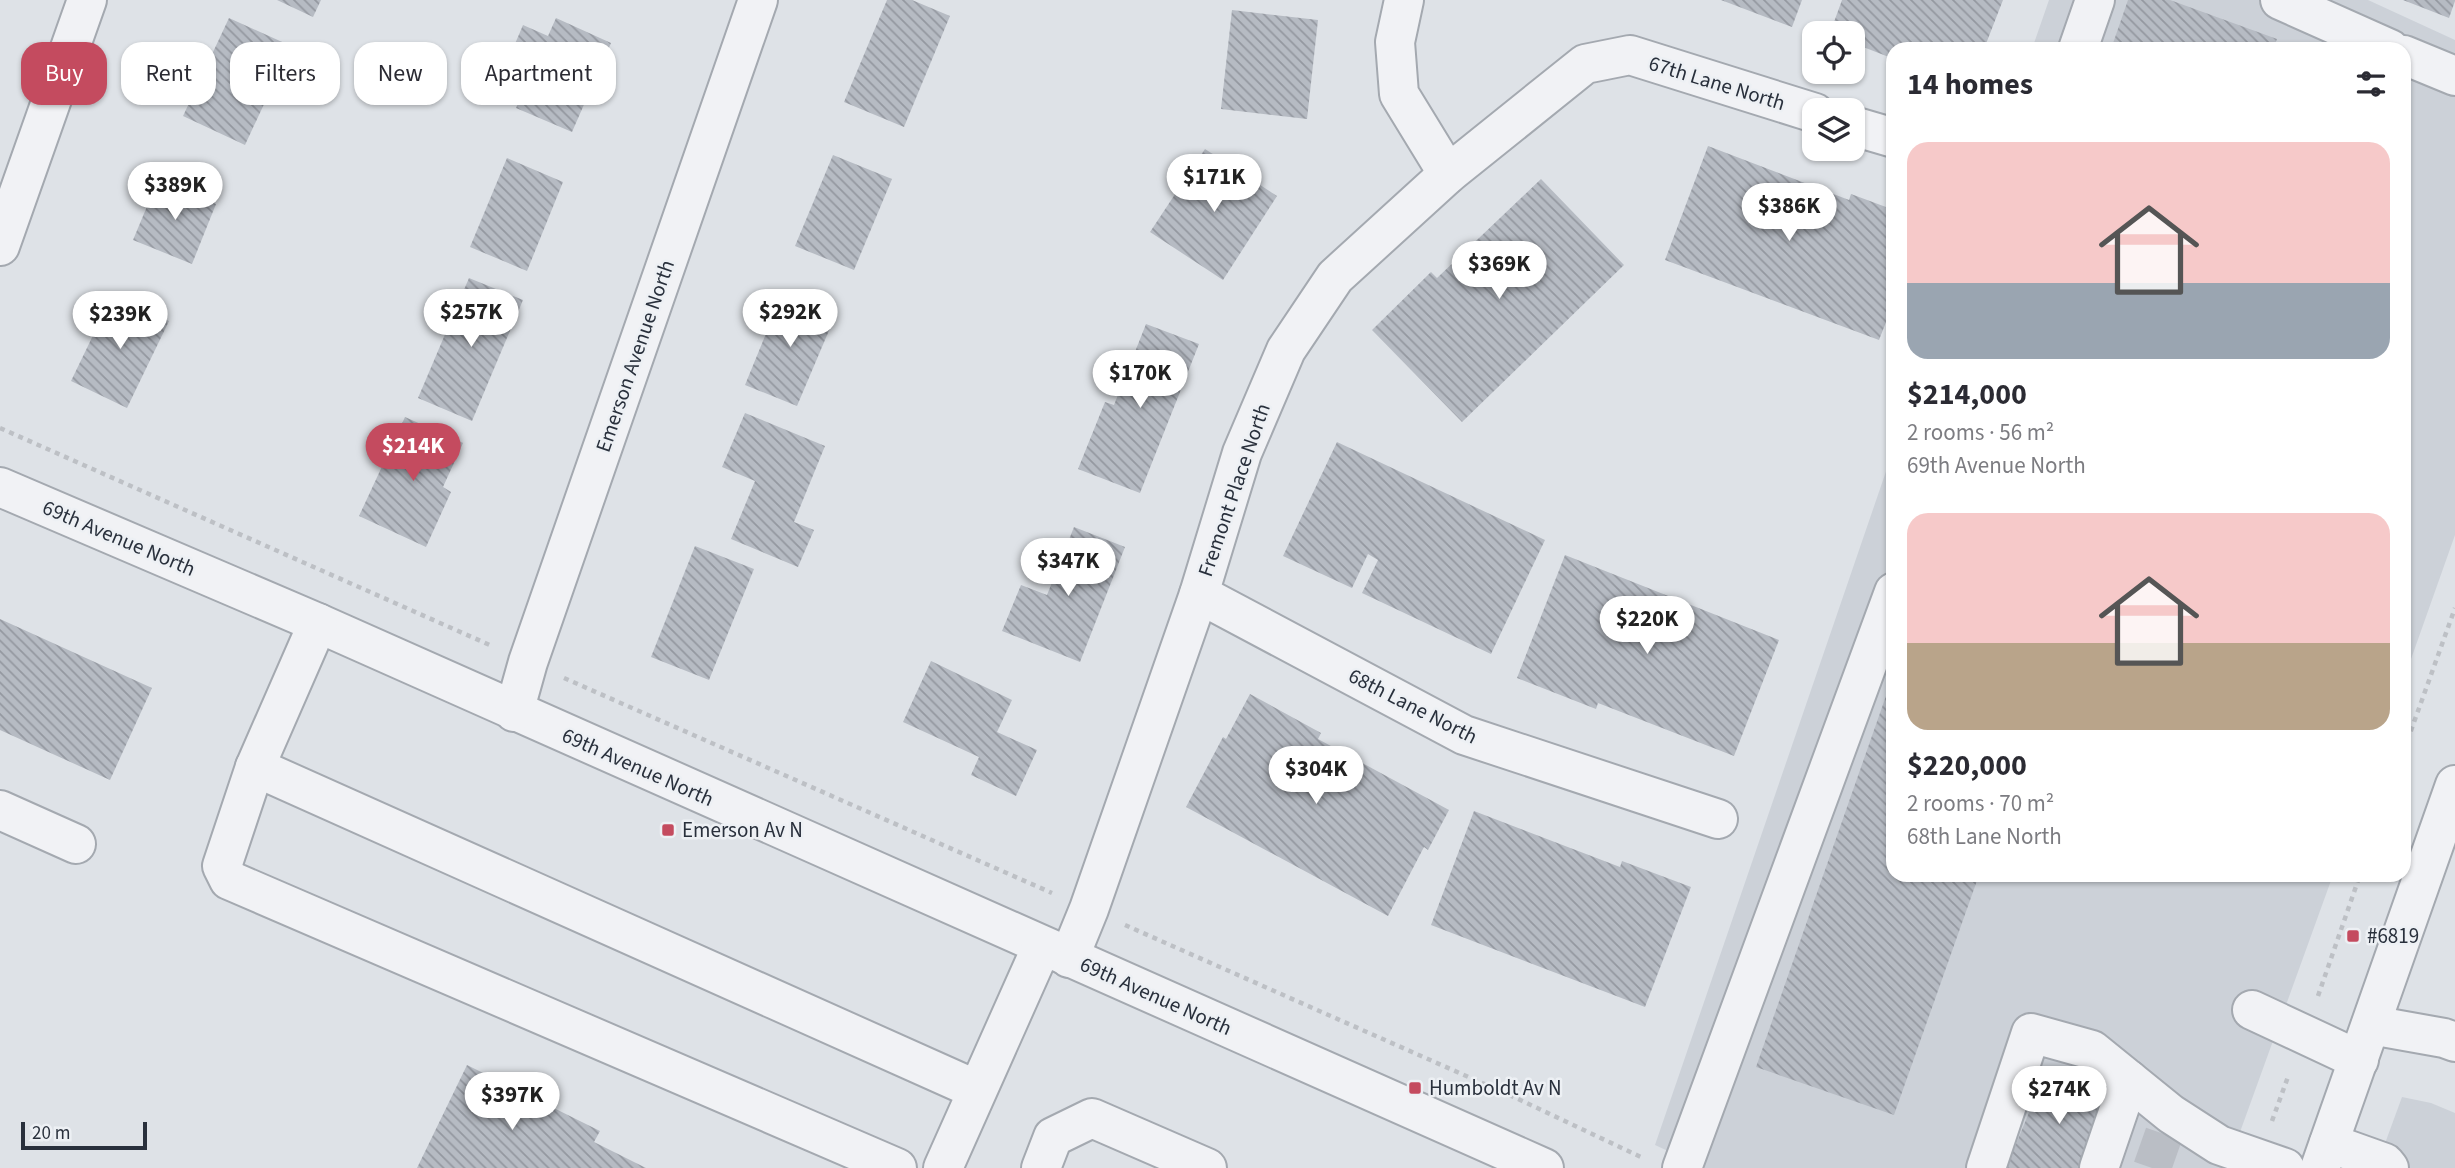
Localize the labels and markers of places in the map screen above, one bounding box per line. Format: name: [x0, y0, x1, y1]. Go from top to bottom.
pin: $171K: [1165, 154, 1263, 214]
pin: $389K: [126, 162, 224, 222]
pin: $386K: [1740, 184, 1838, 243]
pin: $369K: [1450, 242, 1548, 301]
pin: $257K: [422, 290, 520, 349]
pin: $292K: [741, 290, 839, 349]
pin: $239K: [71, 292, 169, 351]
pin: $170K: [1091, 350, 1189, 410]
pin: $214K: [364, 424, 462, 483]
pin: $347K: [1019, 538, 1117, 598]
pin: $220K: [1598, 596, 1696, 656]
pin: $304K: [1267, 746, 1365, 806]
place label: Emerson Av N: [682, 815, 803, 845]
marker: Emerson Av N: [660, 822, 676, 838]
place label: #6819: [2367, 921, 2419, 951]
marker: #6819: [2345, 928, 2361, 944]
pin: $274K: [2010, 1066, 2108, 1126]
pin: $397K: [463, 1072, 561, 1132]
place label: Humboldt Av N: [1429, 1073, 1562, 1103]
marker: Humboldt Av N: [1407, 1080, 1423, 1096]

